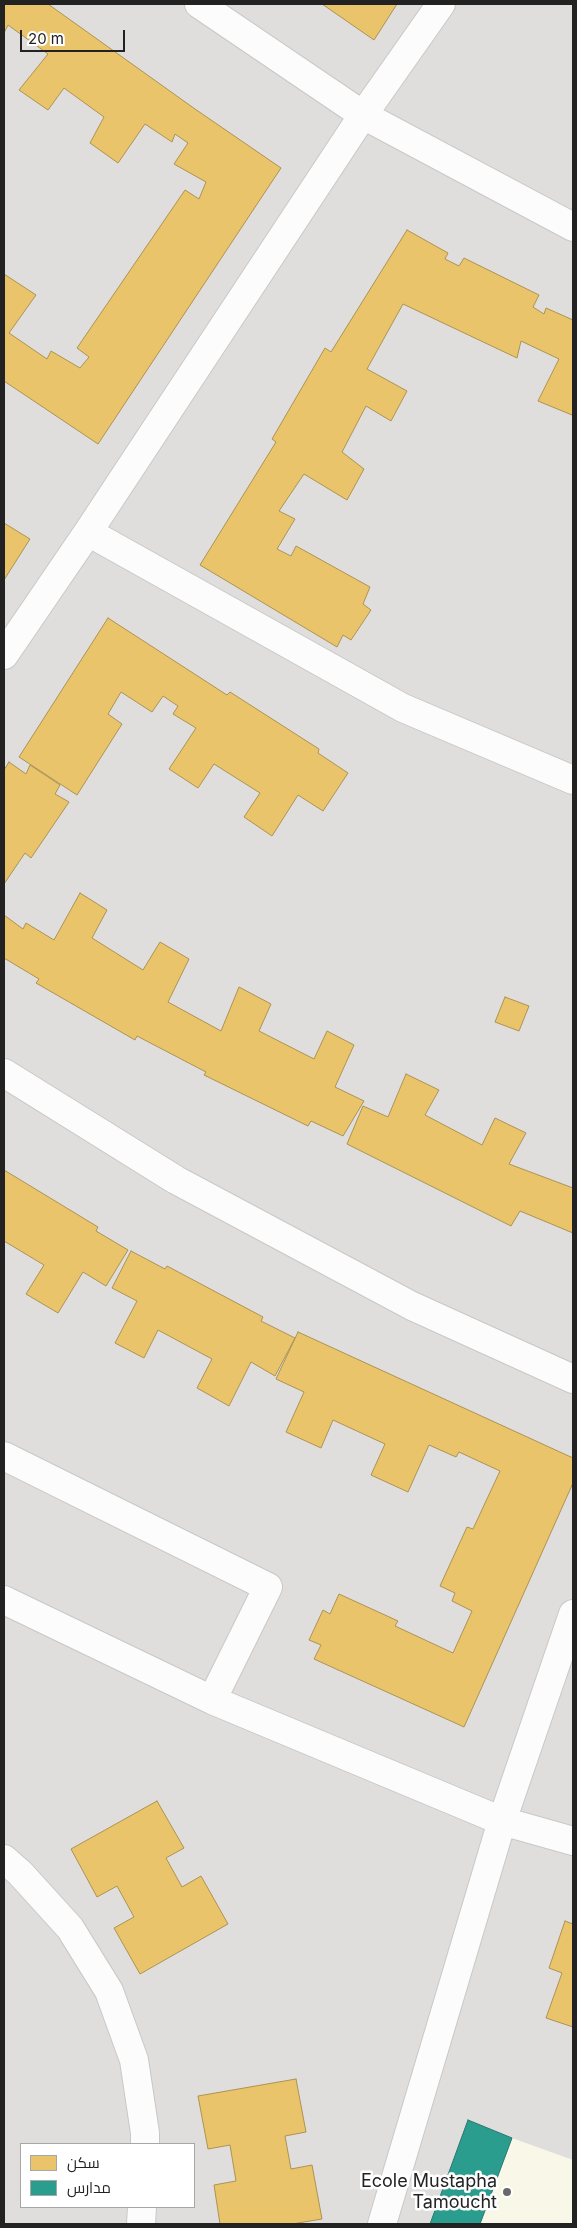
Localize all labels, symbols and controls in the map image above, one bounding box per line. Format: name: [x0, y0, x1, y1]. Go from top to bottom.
scale bar: [22, 20, 128, 52]
text: 20 m: [28, 29, 64, 48]
legend: [20, 2143, 195, 2208]
text: سكن: [67, 2153, 100, 2172]
place label: Ecole Mustapha Tamoucht: [361, 2171, 497, 2214]
text: مدارس: [67, 2178, 111, 2197]
marker: Ecole Mustapha Tamoucht: [501, 2186, 513, 2198]

